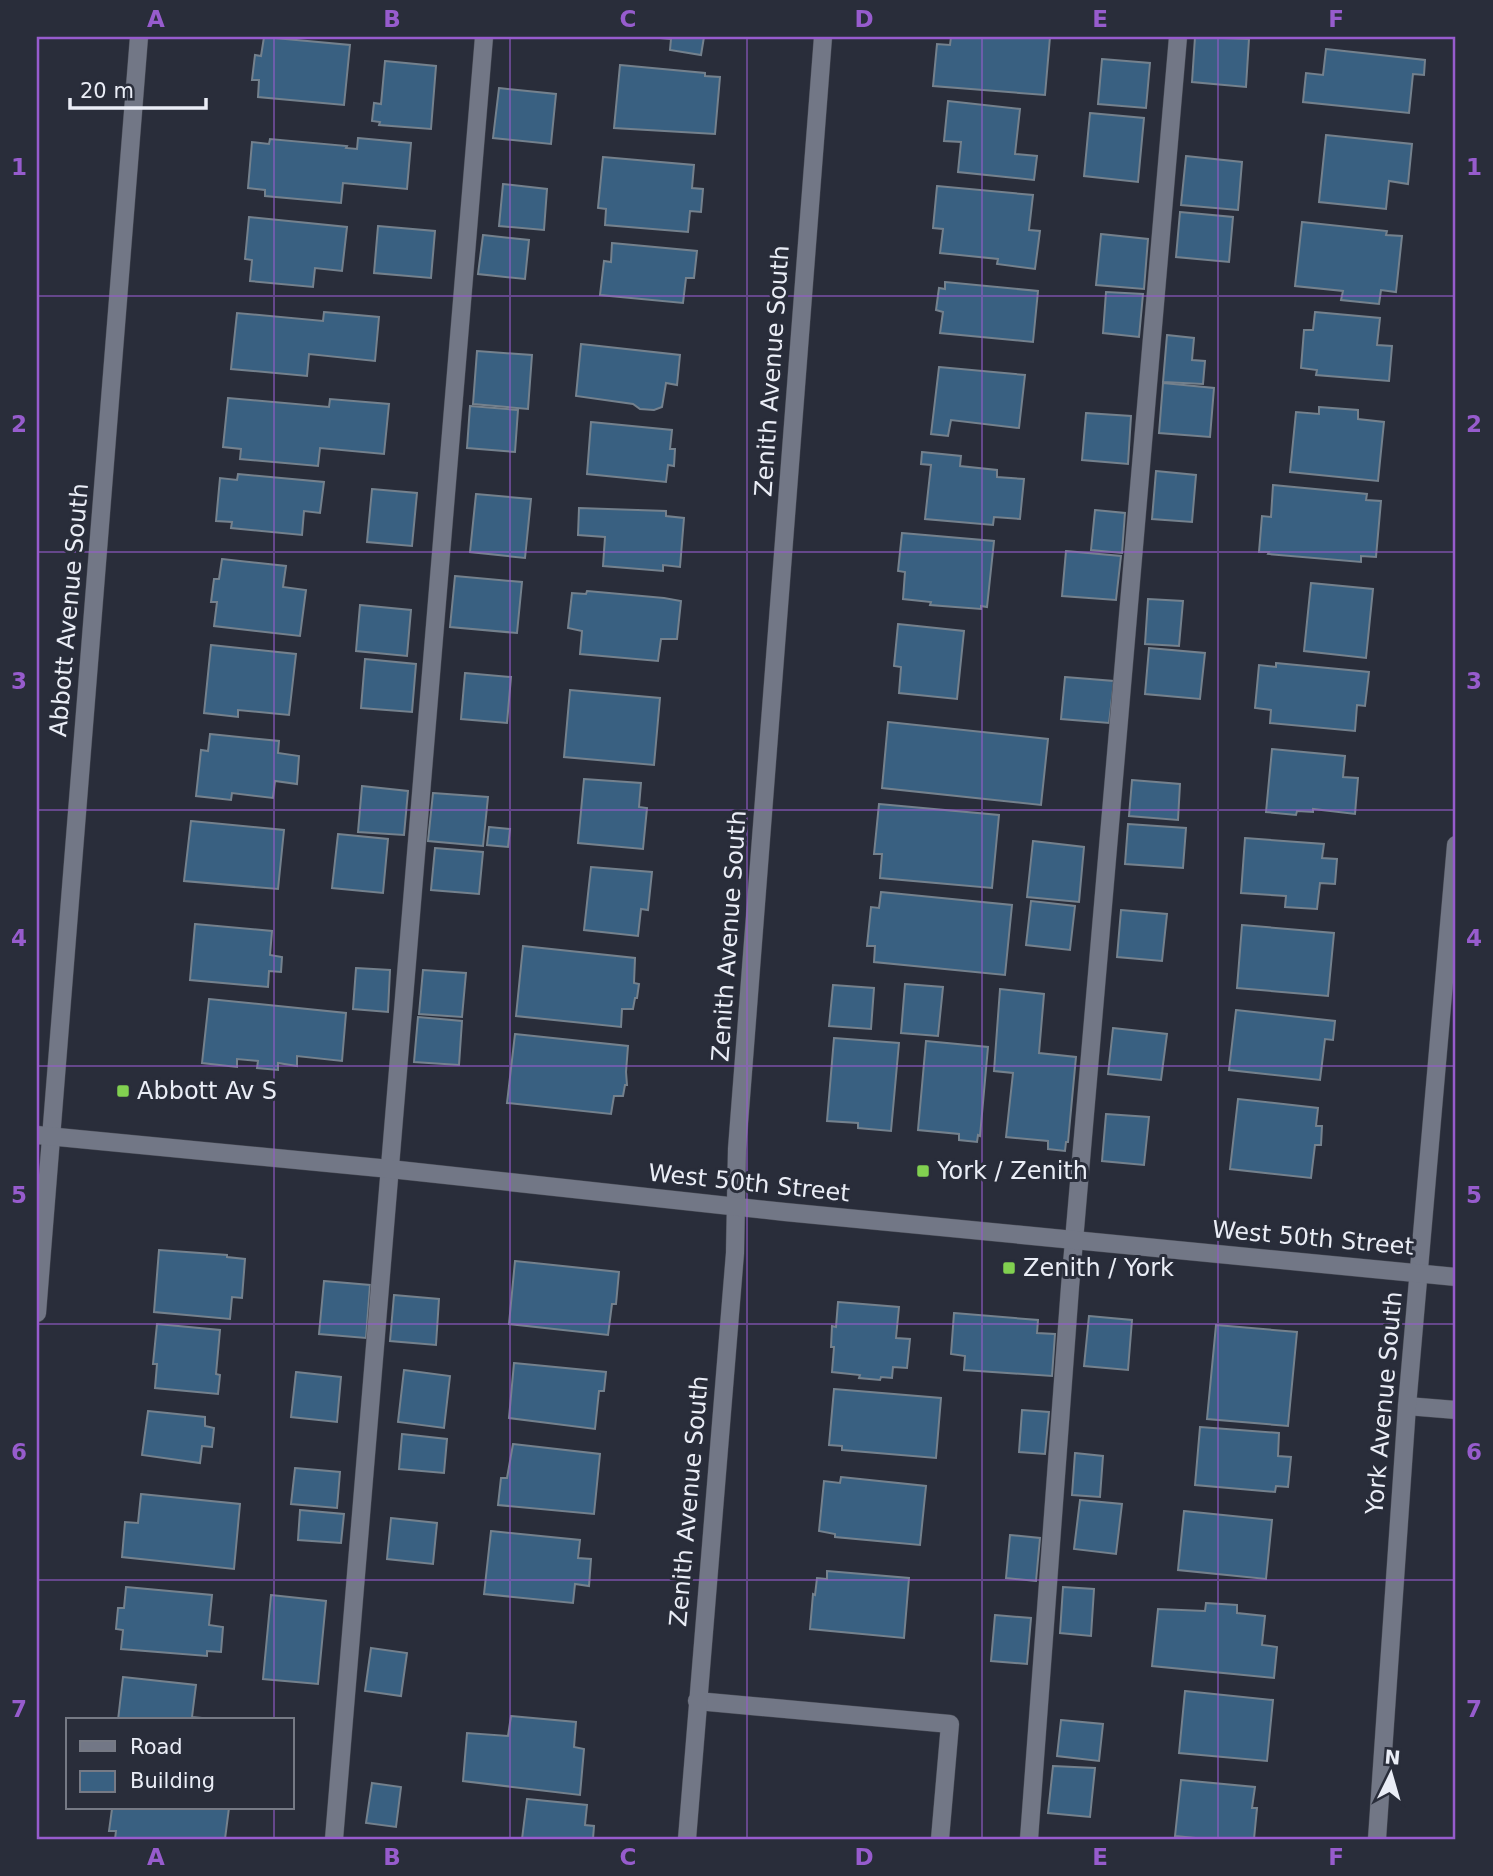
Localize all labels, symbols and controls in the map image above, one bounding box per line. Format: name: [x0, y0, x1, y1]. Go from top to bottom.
text: A: [147, 6, 165, 32]
text: B: [383, 6, 401, 32]
text: C: [620, 6, 636, 32]
text: D: [854, 6, 874, 32]
text: E: [1092, 6, 1108, 32]
text: F: [1328, 6, 1344, 32]
scale bar: [70, 66, 206, 110]
text: 20 m: [80, 79, 134, 103]
text: 1: [11, 154, 27, 180]
text: 1: [1466, 154, 1482, 180]
street label: Zenith Avenue South: [749, 244, 795, 498]
text: 2: [11, 411, 27, 437]
text: 2: [1466, 411, 1482, 437]
street label: Abbott Avenue South: [44, 482, 94, 738]
text: 3: [11, 668, 27, 694]
text: 3: [1466, 668, 1482, 694]
street label: Zenith Avenue South: [706, 809, 752, 1063]
text: 4: [11, 925, 27, 951]
text: 4: [1466, 925, 1482, 951]
place label: Abbott Av S: [137, 1077, 277, 1105]
marker: Abbott Av S: [115, 1083, 131, 1099]
place label: York / Zenith: [936, 1157, 1088, 1185]
street label: West 50th Street: [647, 1159, 851, 1207]
marker: York / Zenith: [915, 1163, 931, 1179]
text: 5: [11, 1182, 27, 1208]
text: 5: [1466, 1182, 1482, 1208]
street label: West 50th Street: [1211, 1215, 1415, 1261]
place label: Zenith / York: [1023, 1254, 1174, 1282]
marker: Zenith / York: [1001, 1260, 1017, 1276]
street label: York Avenue South: [1360, 1290, 1408, 1517]
street label: Zenith Avenue South: [664, 1374, 714, 1628]
text: 6: [11, 1439, 27, 1465]
text: 6: [1466, 1439, 1482, 1465]
text: 7: [11, 1696, 27, 1722]
text: 7: [1466, 1696, 1482, 1722]
legend: [66, 1718, 294, 1810]
text: Road: [130, 1735, 183, 1759]
north arrow: [1356, 1740, 1426, 1810]
text: N: [1384, 1745, 1401, 1769]
text: Building: [130, 1769, 215, 1793]
text: A: [147, 1844, 165, 1870]
text: B: [383, 1844, 401, 1870]
text: C: [620, 1844, 636, 1870]
text: D: [854, 1844, 874, 1870]
text: E: [1092, 1844, 1108, 1870]
text: F: [1328, 1844, 1344, 1870]

